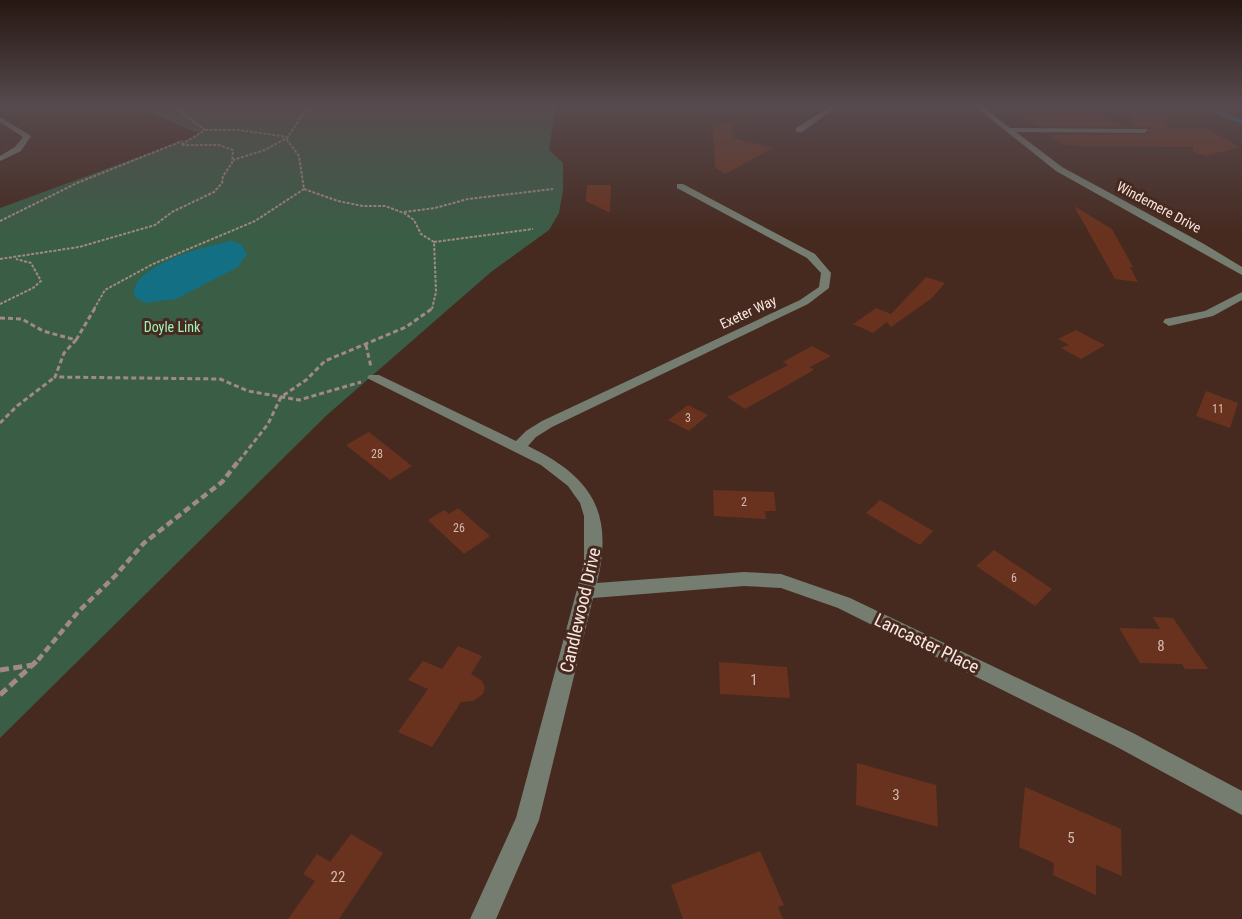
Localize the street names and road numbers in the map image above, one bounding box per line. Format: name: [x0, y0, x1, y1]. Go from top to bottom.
street label: Windemere Drive: [1114, 178, 1204, 236]
street label: Exeter Way: [717, 292, 779, 332]
street label: Candlewood Drive: [555, 545, 605, 675]
street label: Lancaster Place: [871, 609, 983, 677]

